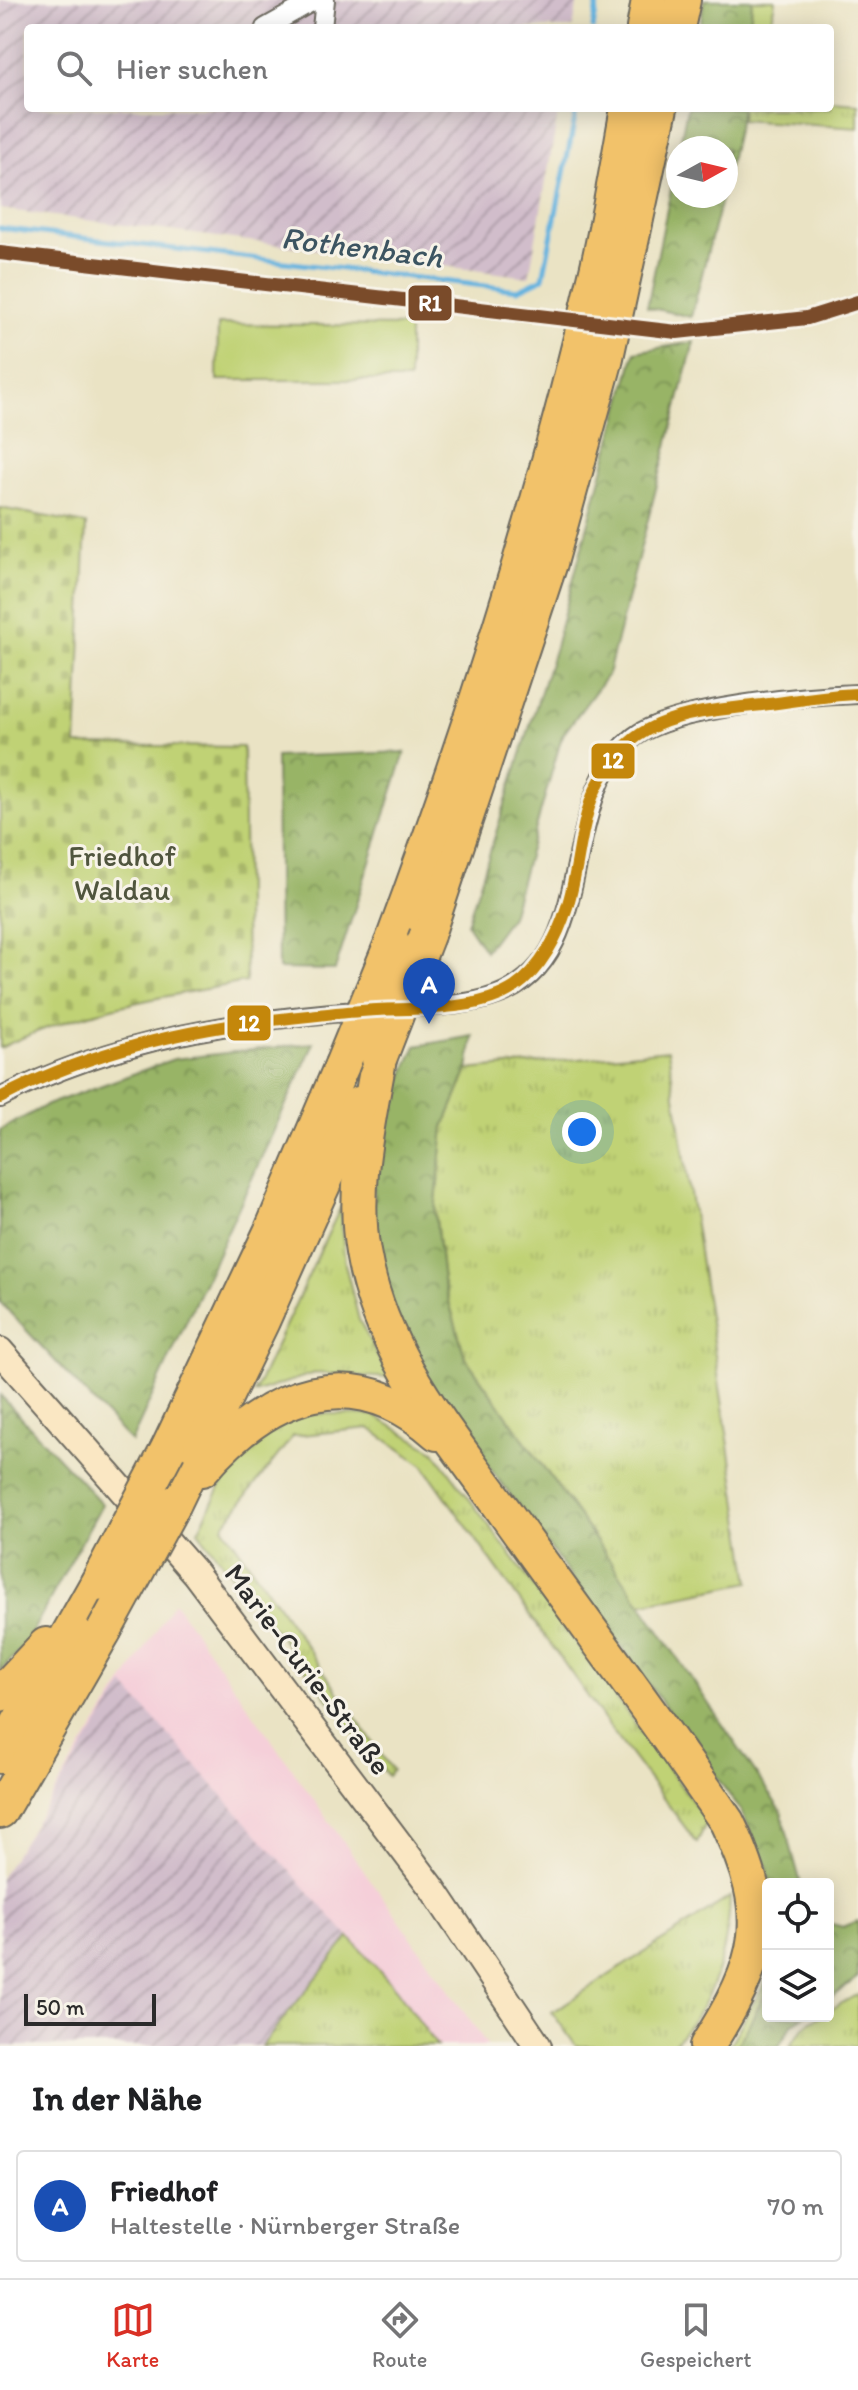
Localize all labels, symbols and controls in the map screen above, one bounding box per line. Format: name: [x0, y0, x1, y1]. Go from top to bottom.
search box: [24, 24, 834, 112]
icon: search: [52, 46, 96, 90]
text: Hier suchen: [116, 50, 268, 87]
north arrow: [666, 136, 738, 208]
water label: Rothenbach: [279, 218, 445, 276]
line badge: R1: [407, 284, 453, 322]
text: R1: [418, 290, 443, 317]
line badge: 12: [590, 742, 636, 780]
text: 12: [602, 747, 624, 774]
park label: Friedhof Waldau: [68, 837, 176, 908]
pin: A: [403, 958, 455, 1024]
line badge: 12: [226, 1004, 272, 1042]
text: 12: [238, 1010, 260, 1037]
your location: [562, 1112, 602, 1152]
street label: Marie-Curie-Straße: [216, 1556, 400, 1782]
map controls: [762, 1878, 834, 2022]
button: locate: [762, 1878, 834, 1950]
button: layers: [762, 1950, 834, 2022]
scale bar: [24, 1990, 156, 2026]
text: 50 m: [36, 1994, 85, 2021]
text: In der Nähe: [32, 2078, 202, 2119]
text: Friedhof: [110, 2172, 218, 2209]
text: A: [52, 2190, 68, 2222]
text: 70 m: [767, 2190, 824, 2222]
text: Haltestelle · Nürnberger Straße: [110, 2209, 460, 2241]
tab: Karte: [106, 2298, 159, 2373]
tab: Route: [372, 2298, 427, 2373]
tab: Gespeichert: [640, 2298, 752, 2373]

